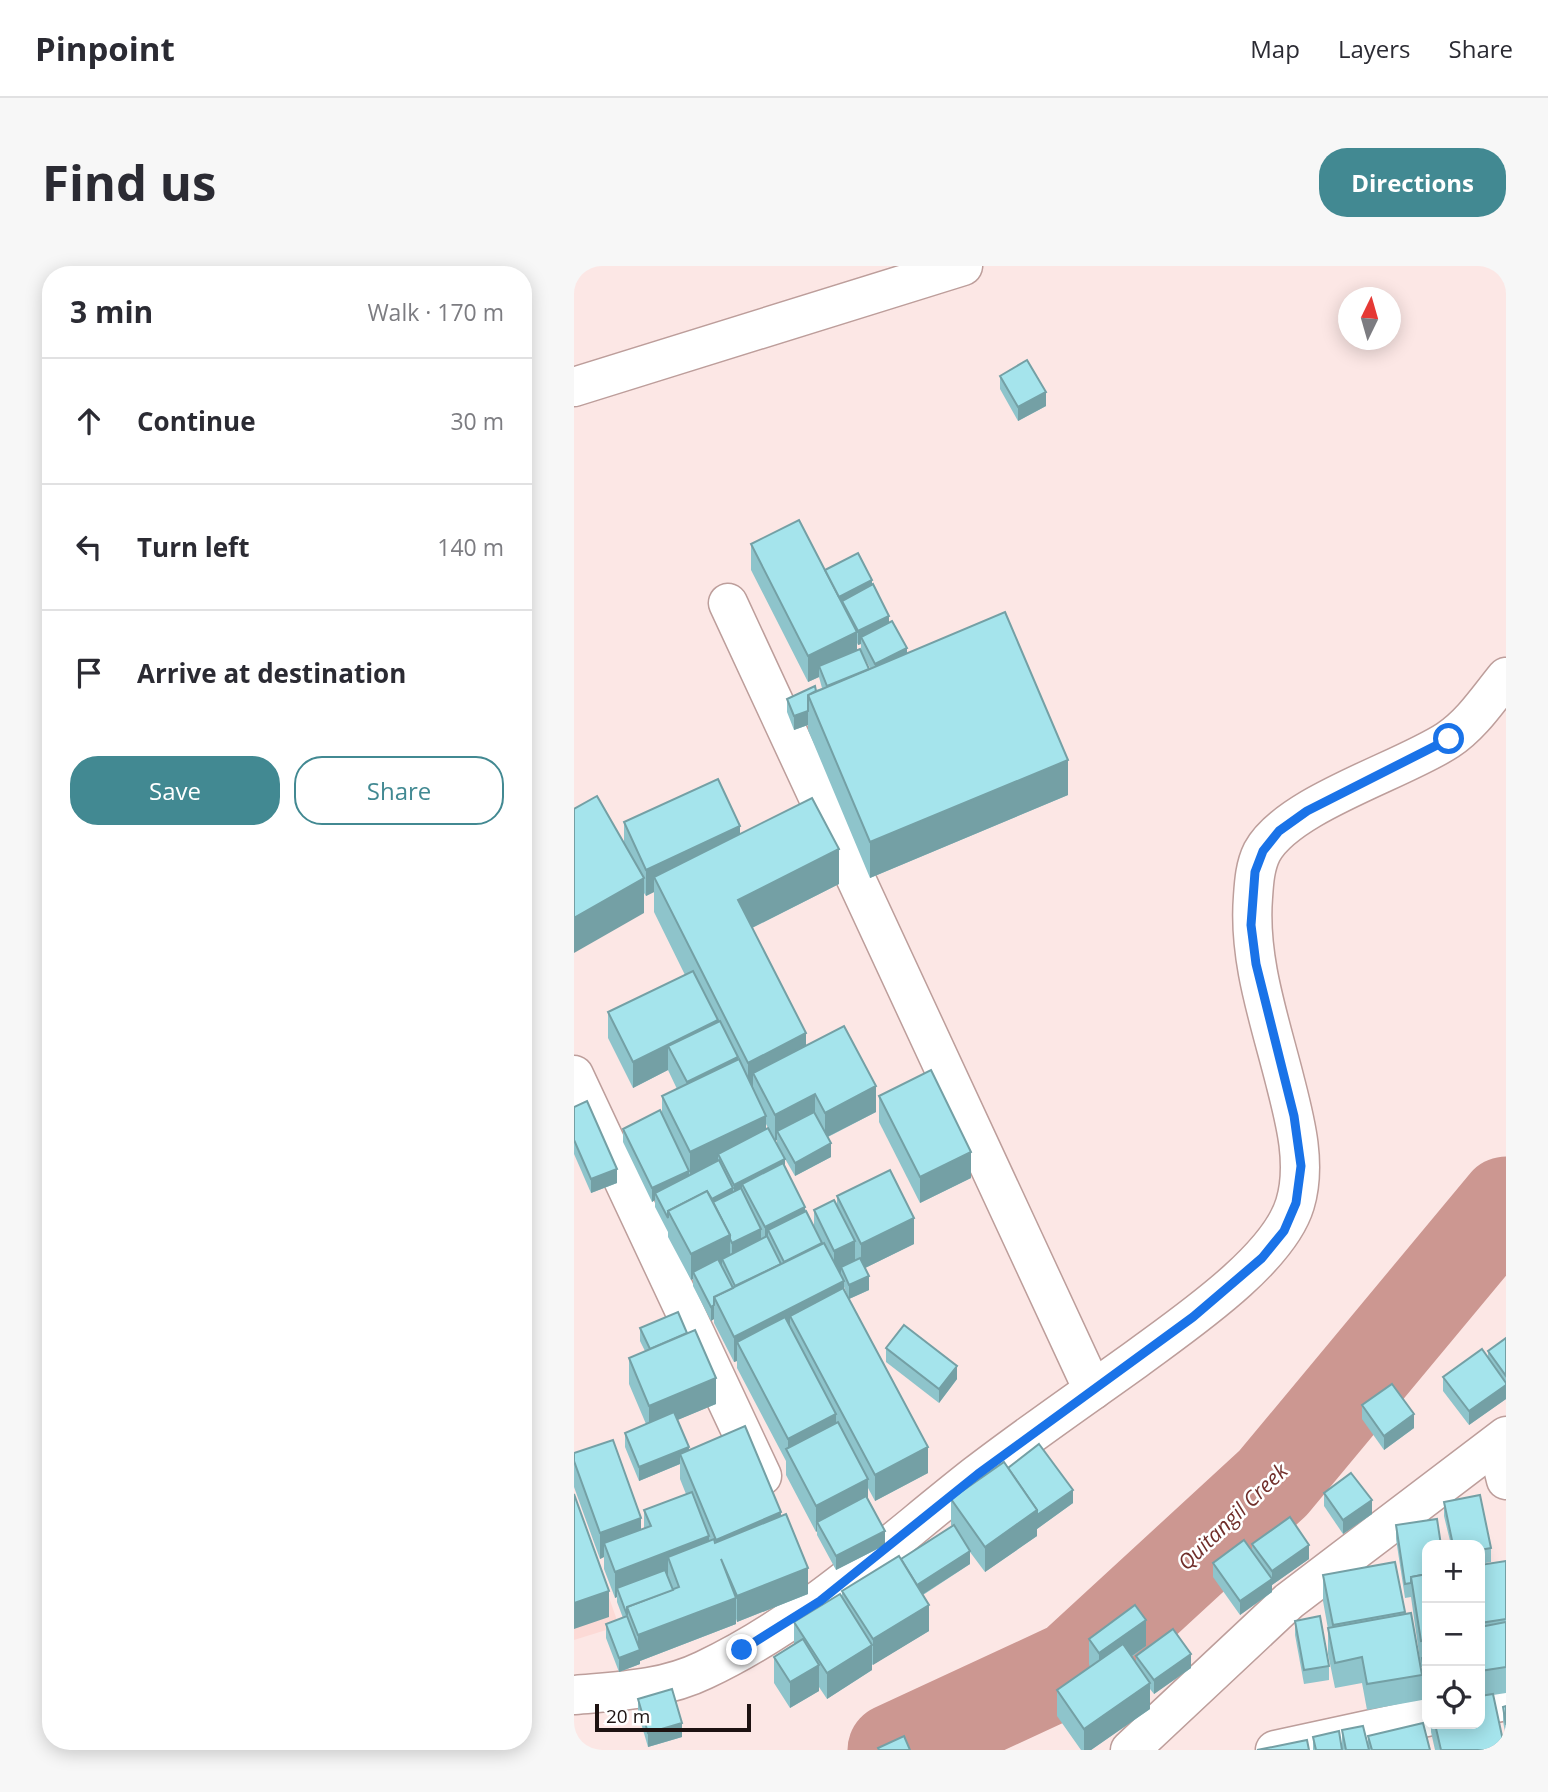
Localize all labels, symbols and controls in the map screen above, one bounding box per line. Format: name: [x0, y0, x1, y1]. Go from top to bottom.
text: Pinpoint: [35, 26, 175, 71]
text: Map: [1250, 32, 1300, 65]
text: Layers: [1338, 32, 1411, 65]
text: Share: [1449, 32, 1513, 65]
button: Directions: [1319, 148, 1506, 217]
text: Find us: [42, 149, 216, 215]
north arrow: [1338, 287, 1401, 350]
text: 3 min: [70, 291, 153, 332]
text: Walk · 170 m: [367, 296, 504, 328]
icon: ahead: [70, 402, 108, 440]
text: Continue: [137, 403, 256, 439]
text: 30 m: [450, 405, 504, 437]
icon: left: [70, 528, 108, 566]
text: Turn left: [137, 529, 249, 565]
text: 140 m: [437, 531, 504, 563]
icon: arrive: [70, 654, 108, 692]
text: Arrive at destination: [137, 655, 406, 691]
route start: [1433, 723, 1464, 754]
button: Save: [70, 756, 280, 825]
button: Share: [294, 756, 504, 825]
water label: Quitangil Creek: [1171, 1456, 1294, 1576]
map controls: [1422, 1540, 1485, 1729]
button: +: [1422, 1540, 1485, 1603]
button: −: [1422, 1603, 1485, 1666]
route end: [726, 1634, 757, 1665]
button: locate: [1422, 1666, 1485, 1729]
scale bar: [595, 1701, 751, 1733]
text: 20 m: [606, 1703, 650, 1729]

